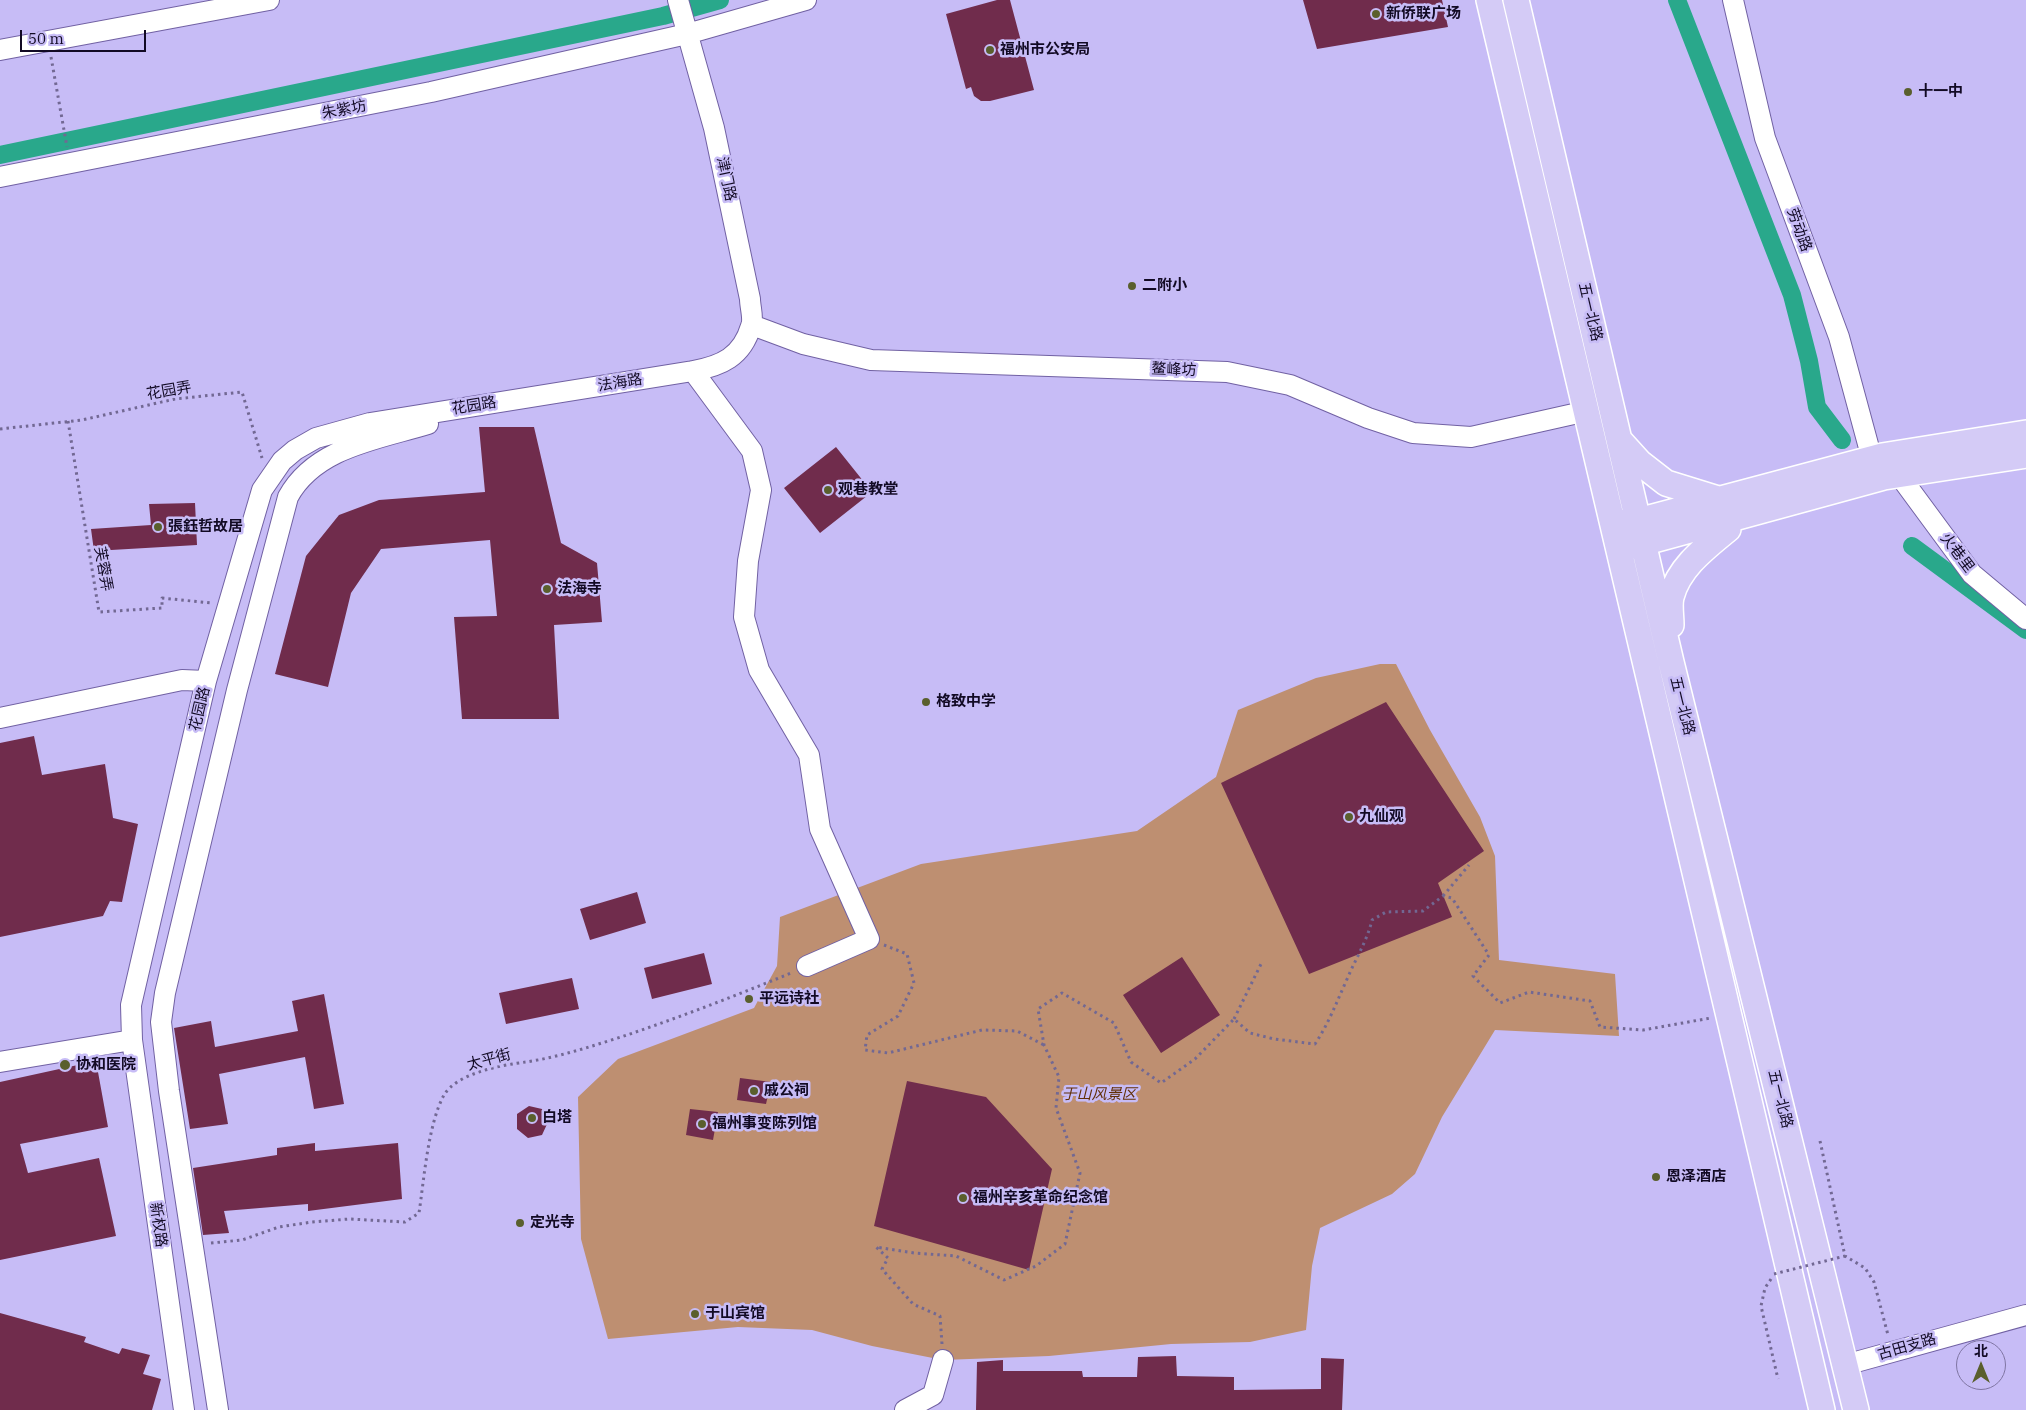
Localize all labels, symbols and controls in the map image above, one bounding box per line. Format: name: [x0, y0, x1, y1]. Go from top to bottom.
place label: 新侨联广场: [1386, 5, 1461, 23]
marker: 新侨联广场: [1370, 8, 1382, 20]
scale bar: [22, 20, 149, 52]
text: 50 m: [28, 29, 64, 48]
place label: 福州市公安局: [1000, 41, 1090, 59]
marker: 福州市公安局: [984, 44, 996, 56]
place label: 十一中: [1918, 83, 1963, 101]
marker: 十一中: [1902, 86, 1914, 98]
street label: 朱紫坊: [320, 97, 368, 123]
street label: 津门路: [713, 155, 739, 203]
street label: 劳动路: [1783, 206, 1815, 254]
place label: 二附小: [1142, 277, 1187, 295]
marker: 二附小: [1126, 280, 1138, 292]
street label: 五一北路: [1574, 281, 1606, 343]
street label: 鳌峰坊: [1151, 360, 1197, 380]
street label: 法海路: [596, 371, 644, 395]
street label: 花园弄: [145, 378, 193, 404]
street label: 花园路: [450, 394, 498, 418]
place label: 观巷教堂: [838, 481, 898, 499]
marker: 观巷教堂: [822, 484, 834, 496]
place label: 張鈺哲故居: [168, 518, 243, 536]
marker: 張鈺哲故居: [152, 521, 164, 533]
street label: 火巷里: [1936, 530, 1978, 576]
street label: 芙蓉弄: [90, 545, 116, 593]
place label: 法海寺: [557, 580, 602, 598]
marker: 法海寺: [541, 583, 553, 595]
street label: 五一北路: [1666, 675, 1698, 737]
street label: 花园路: [186, 685, 214, 733]
place label: 格致中学: [936, 693, 996, 711]
marker: 格致中学: [920, 696, 932, 708]
place label: 九仙观: [1359, 808, 1404, 826]
marker: 九仙观: [1343, 811, 1355, 823]
place label: 平远诗社: [759, 990, 819, 1008]
marker: 平远诗社: [743, 993, 755, 1005]
street label: 太平街: [465, 1045, 513, 1075]
place label: 协和医院: [76, 1056, 136, 1074]
marker: 协和医院: [58, 1058, 72, 1072]
street label: 五一北路: [1764, 1068, 1796, 1130]
place label: 戚公祠: [764, 1082, 809, 1100]
marker: 戚公祠: [748, 1085, 760, 1097]
park label: 于山风景区: [1062, 1086, 1136, 1104]
place label: 白塔: [542, 1109, 572, 1127]
marker: 白塔: [526, 1112, 538, 1124]
place label: 福州事变陈列馆: [712, 1115, 817, 1133]
marker: 福州事变陈列馆: [696, 1118, 708, 1130]
place label: 恩泽酒店: [1666, 1168, 1726, 1186]
marker: 恩泽酒店: [1650, 1171, 1662, 1183]
place label: 福州辛亥革命纪念馆: [973, 1189, 1108, 1207]
marker: 福州辛亥革命纪念馆: [957, 1192, 969, 1204]
street label: 新权路: [146, 1201, 170, 1249]
place label: 定光寺: [530, 1214, 575, 1232]
marker: 定光寺: [514, 1217, 526, 1229]
place label: 于山宾馆: [705, 1305, 765, 1323]
marker: 于山宾馆: [689, 1308, 701, 1320]
street label: 古田支路: [1876, 1330, 1938, 1364]
north arrow: [1956, 1340, 2006, 1390]
text: 北: [1974, 1342, 1988, 1360]

